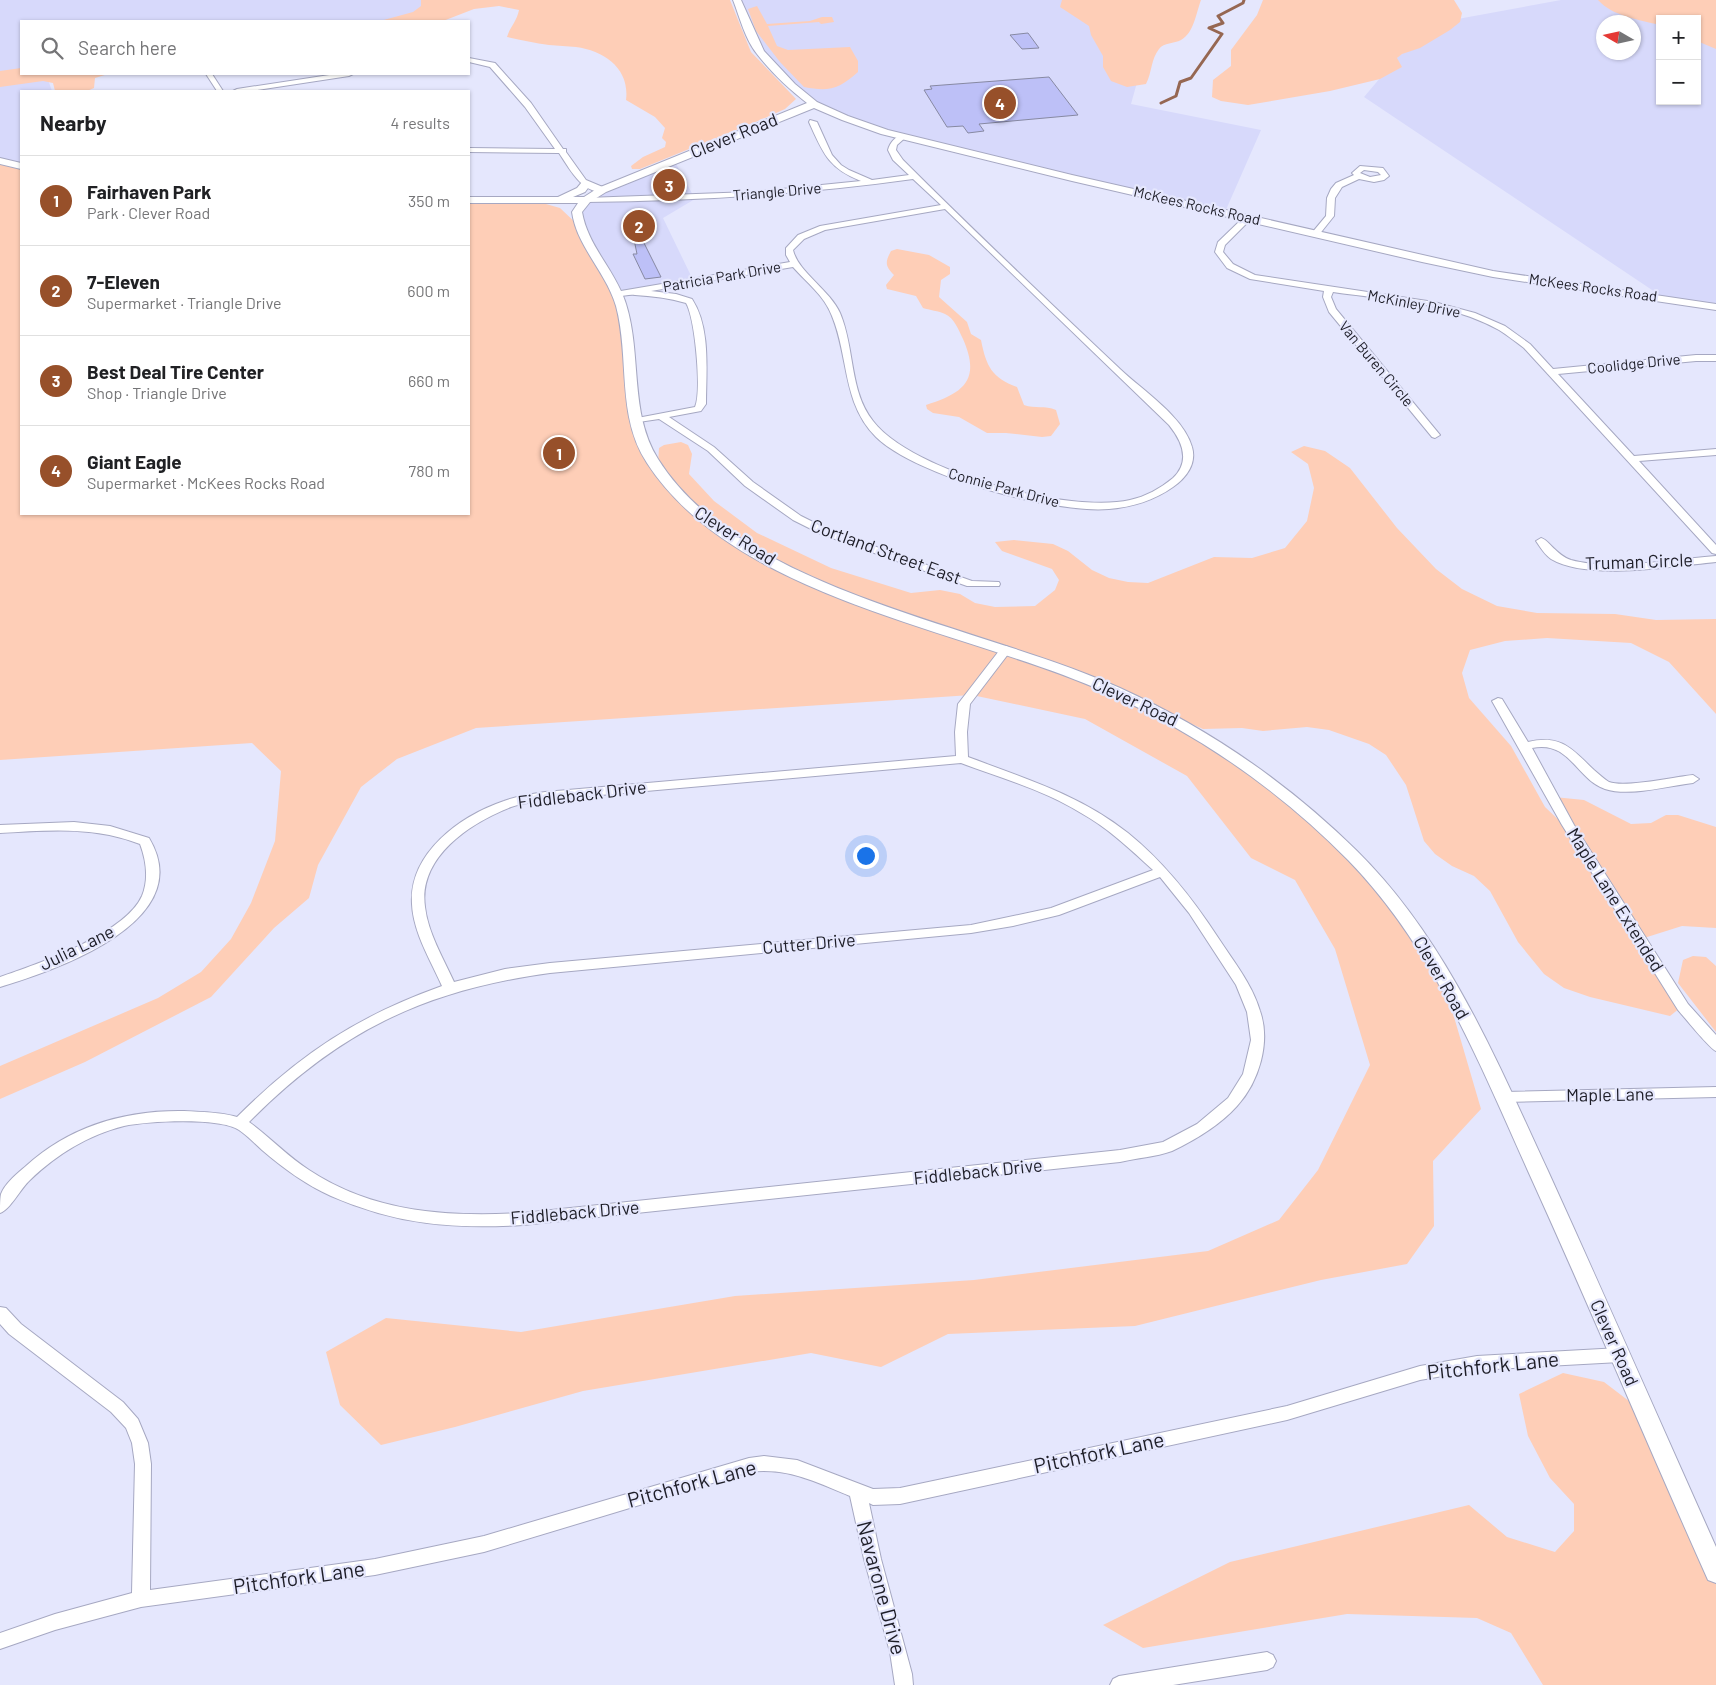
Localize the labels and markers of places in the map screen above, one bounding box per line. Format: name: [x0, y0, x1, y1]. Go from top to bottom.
pin: 4: [984, 84, 1016, 122]
pin: 3: [653, 166, 685, 204]
pin: 2: [623, 207, 655, 245]
pin: 1: [543, 434, 575, 472]

